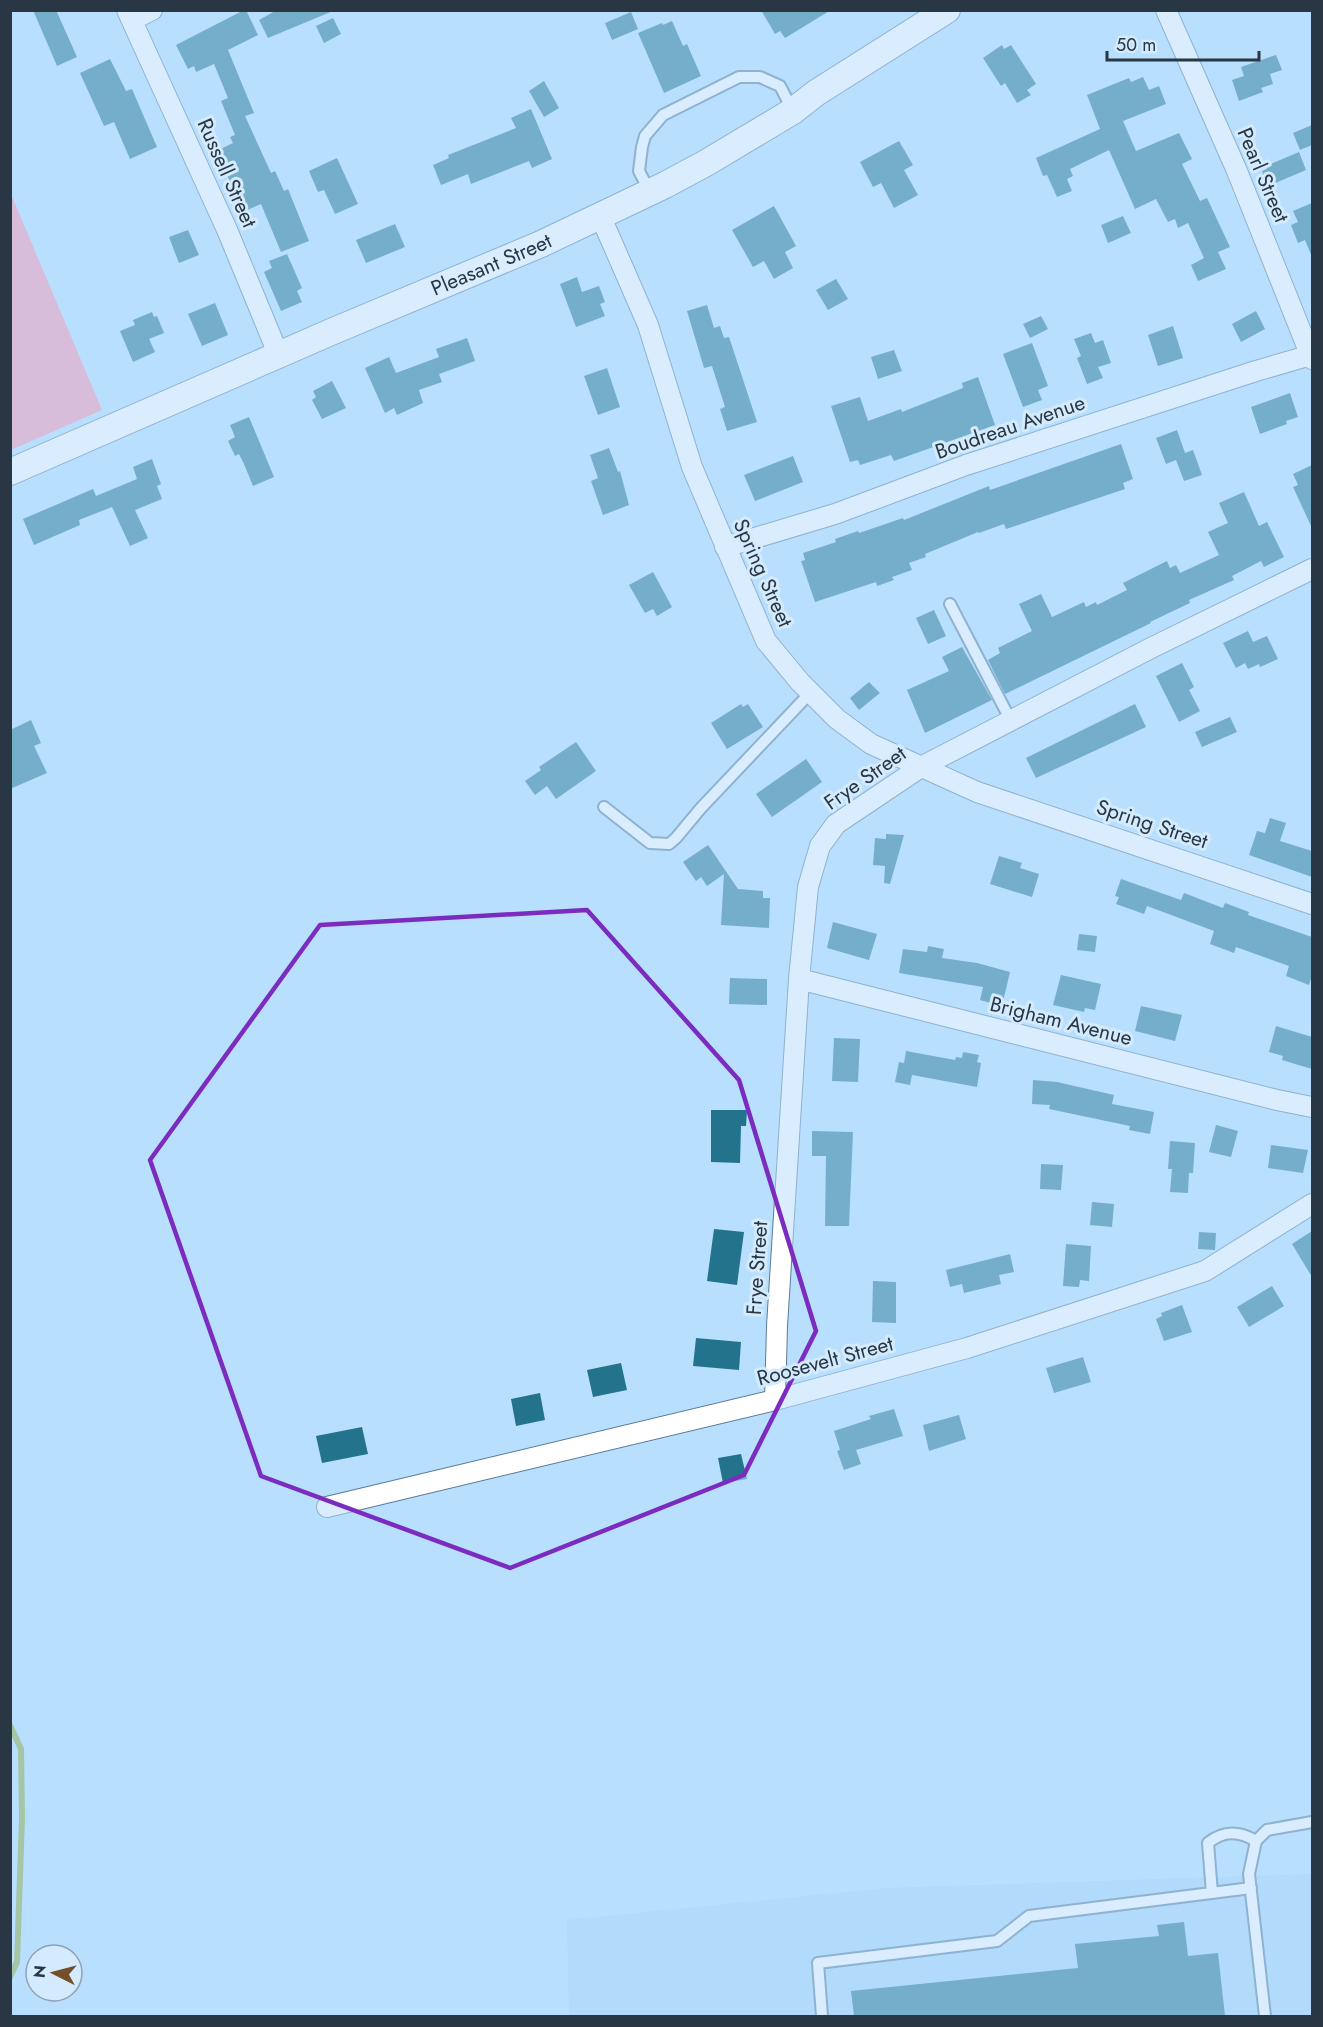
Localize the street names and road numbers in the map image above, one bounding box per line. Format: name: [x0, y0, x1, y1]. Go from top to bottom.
street label: Russell Street: [190, 114, 264, 232]
street label: Pearl Street: [1230, 123, 1296, 227]
street label: Pleasant Street: [426, 226, 557, 303]
street label: Boudreau Avenue: [931, 387, 1089, 467]
street label: Spring Street: [726, 514, 800, 632]
street label: Frye Street: [818, 739, 912, 817]
street label: Spring Street: [1092, 792, 1212, 856]
street label: Brigham Avenue: [987, 989, 1135, 1053]
street label: Frye Street: [739, 1220, 775, 1316]
street label: Roosevelt Street: [754, 1328, 896, 1394]

